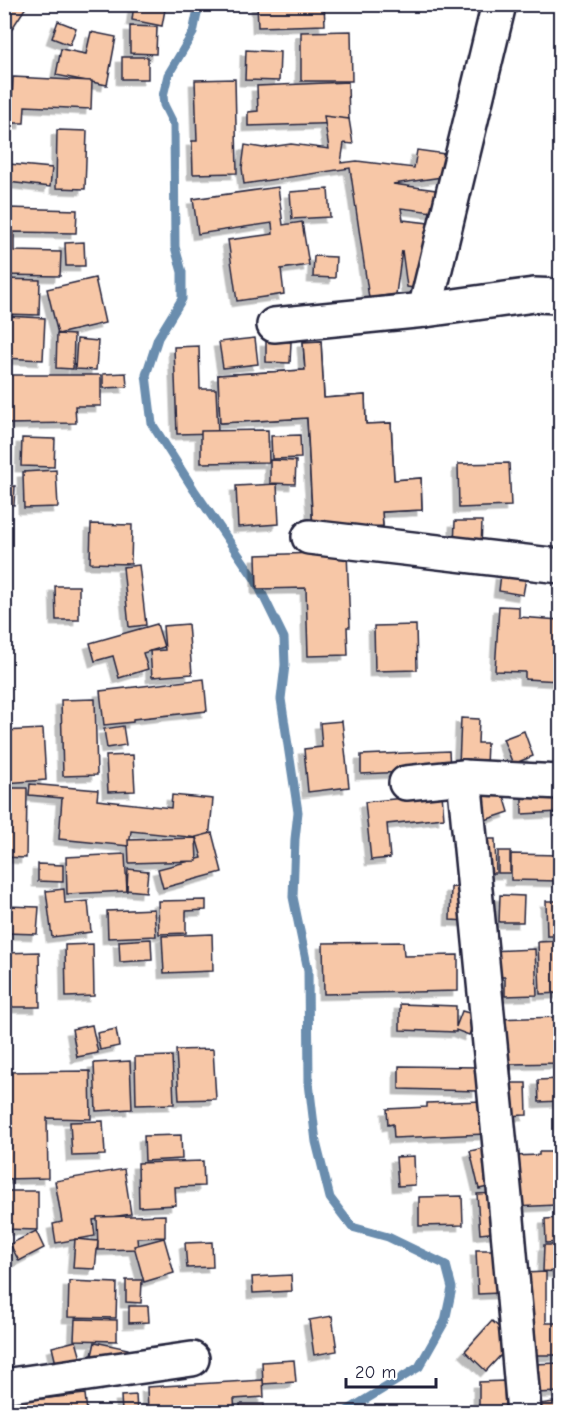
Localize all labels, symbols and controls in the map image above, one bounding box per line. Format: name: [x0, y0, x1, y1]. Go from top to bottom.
scale bar: [346, 1351, 436, 1389]
text: 20 m: [355, 1362, 396, 1383]

